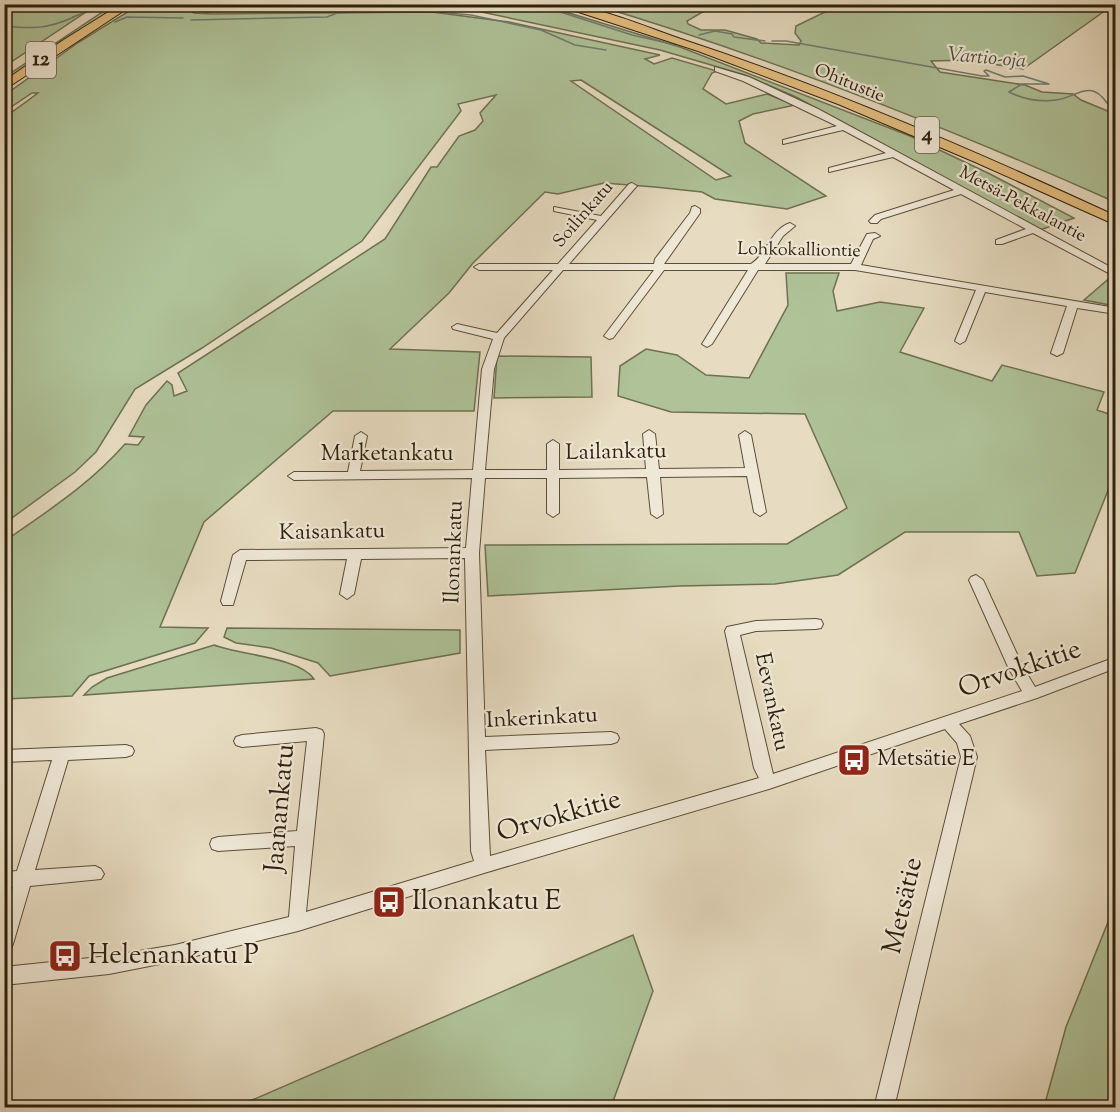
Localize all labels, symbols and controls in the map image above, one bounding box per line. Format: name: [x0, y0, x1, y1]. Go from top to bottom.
water label: Vartio-oja: [946, 41, 1028, 77]
road number: 12: [26, 42, 56, 78]
street label: Ohitustie: [810, 58, 888, 110]
road number: 4: [915, 117, 939, 153]
street label: Metsä-Pekkalantie: [954, 160, 1090, 250]
street label: Soilinkatu: [548, 176, 620, 254]
street label: Lohkokalliontie: [737, 237, 861, 265]
street label: Lailankatu: [565, 436, 667, 470]
street label: Marketankatu: [321, 439, 454, 471]
street label: Ilonankatu: [437, 499, 473, 604]
street label: Kaisankatu: [279, 516, 386, 550]
street label: Orvokkitie: [953, 631, 1087, 709]
street label: Eevankatu: [745, 650, 797, 755]
street label: Inkerinkatu: [485, 700, 599, 738]
street label: Jaanankatu: [256, 742, 306, 876]
bus stop icon: Metsätie E: [836, 742, 872, 778]
place label: Metsätie E: [877, 744, 975, 776]
street label: Orvokkitie: [492, 781, 626, 853]
street label: Metsätie: [874, 854, 934, 958]
place label: Ilonankatu E: [412, 883, 561, 922]
bus stop icon: Ilonankatu E: [371, 884, 407, 920]
place label: Helenankatu P: [88, 937, 259, 976]
bus stop icon: Helenankatu P: [47, 938, 83, 974]

